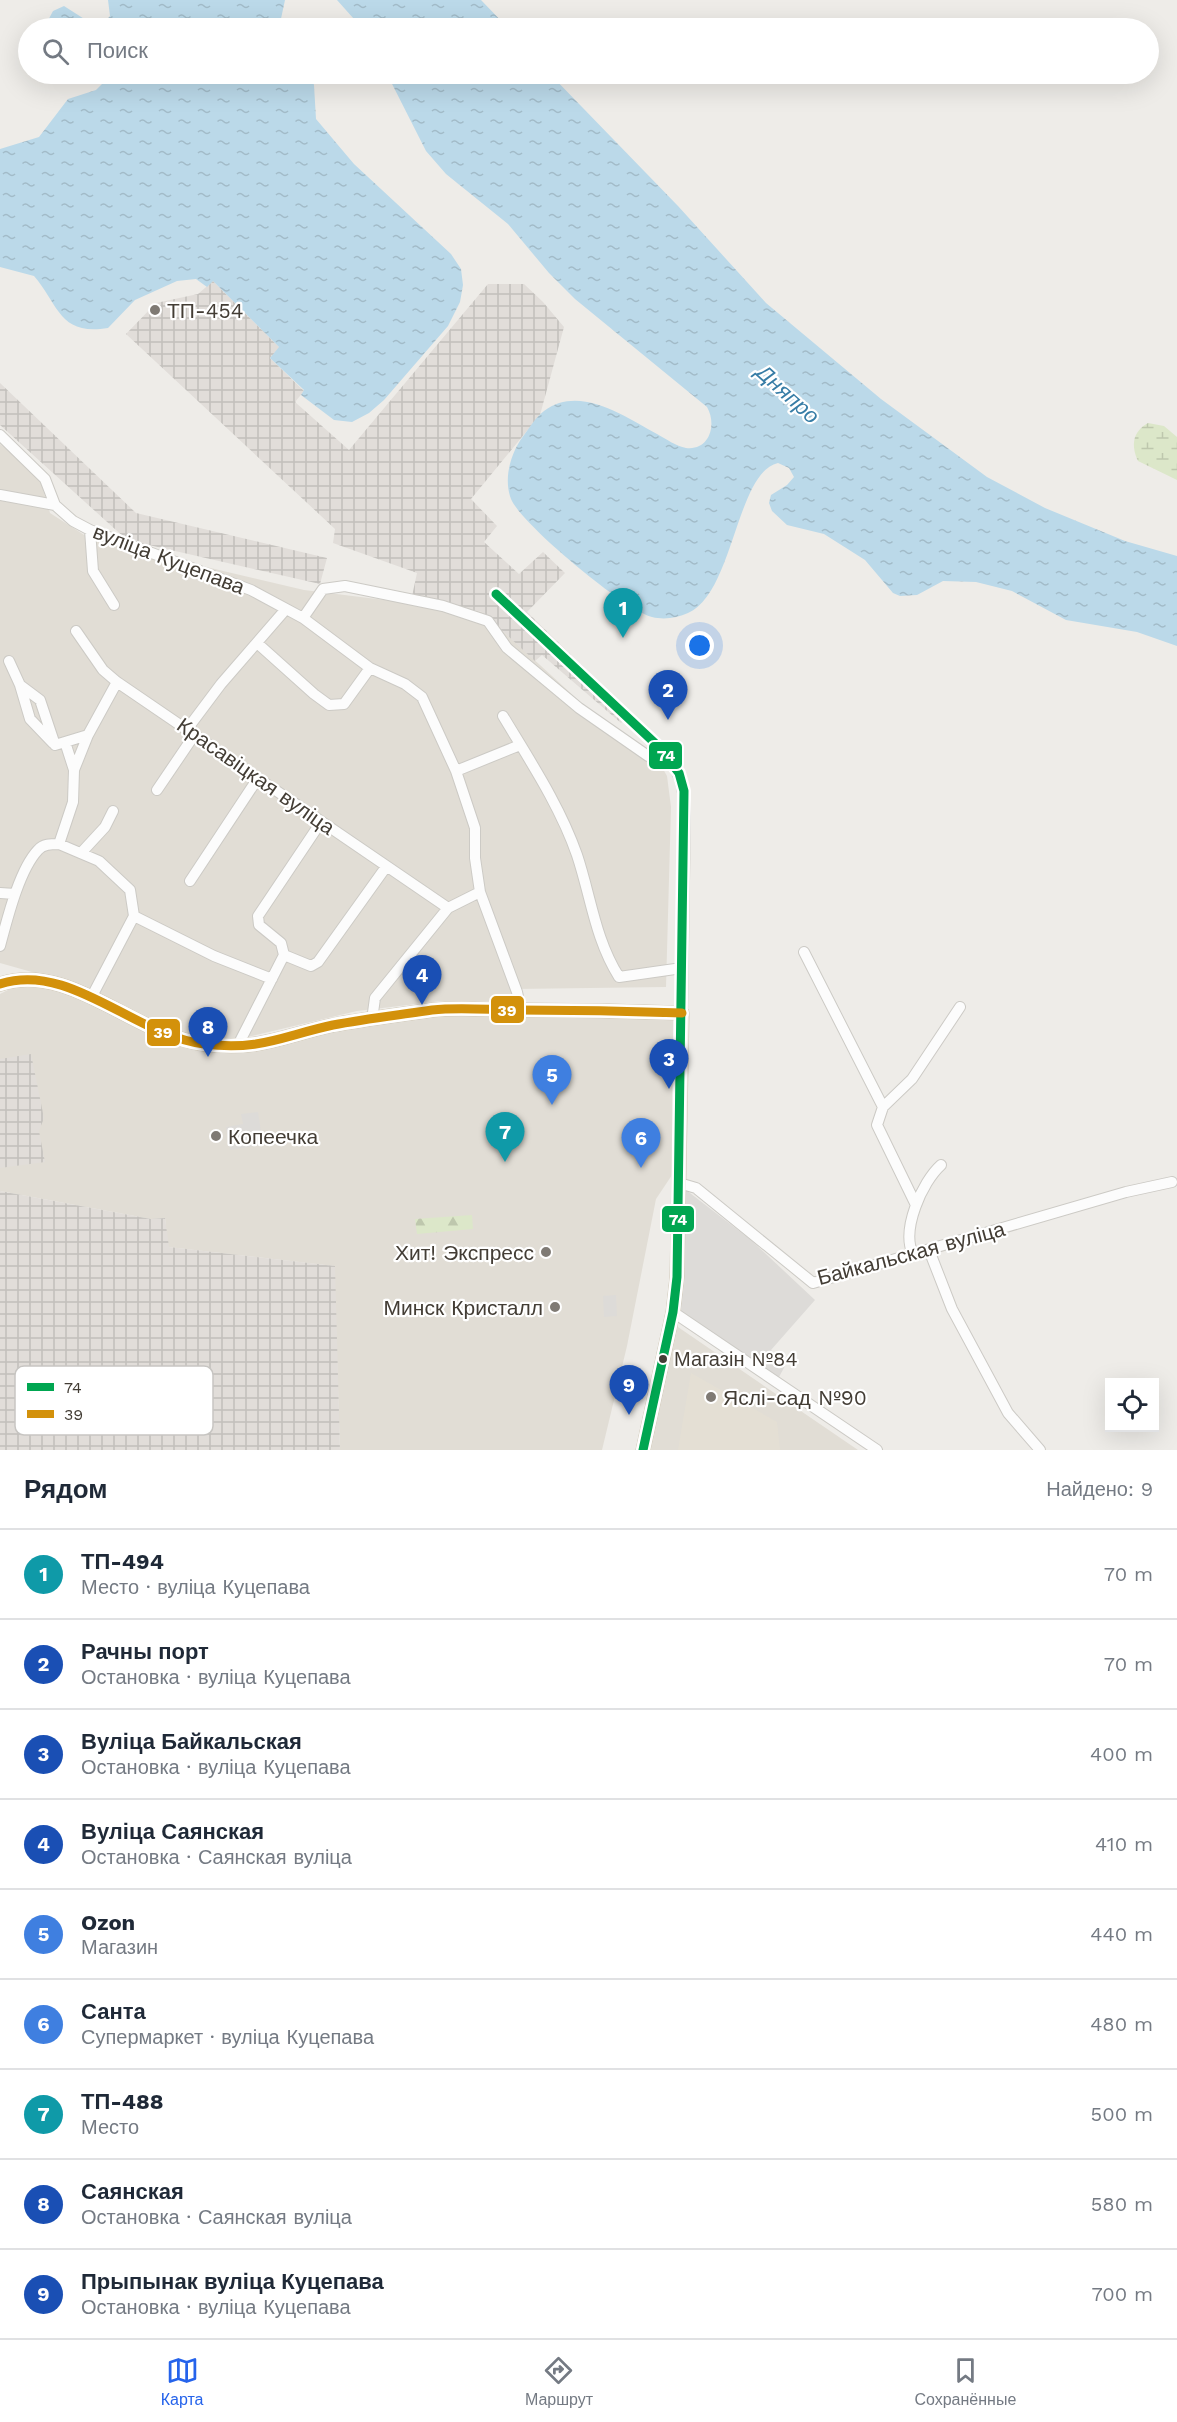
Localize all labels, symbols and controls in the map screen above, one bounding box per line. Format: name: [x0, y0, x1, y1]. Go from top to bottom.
search box: [18, 18, 1159, 84]
icon: search: [39, 35, 72, 68]
text: Поиск: [87, 38, 148, 63]
place label: ТП-454: [167, 298, 244, 323]
marker: ТП-454: [148, 303, 162, 317]
water label: Дняпро: [749, 357, 825, 429]
street label: вуліца Куцепава: [90, 519, 249, 600]
pin: 1: [604, 588, 642, 638]
your location: [685, 631, 714, 660]
pin: 2: [648, 670, 688, 720]
street label: Красавіцкая вуліца: [172, 712, 340, 840]
line badge: 74: [648, 741, 683, 770]
text: 74: [657, 746, 675, 765]
pin: 4: [402, 956, 442, 1005]
line badge: 39: [490, 995, 525, 1024]
text: 39: [497, 1001, 517, 1020]
pin: 8: [188, 1008, 228, 1057]
line badge: 39: [146, 1018, 181, 1047]
text: 39: [153, 1023, 173, 1042]
pin: 3: [650, 1040, 688, 1089]
pin: 5: [532, 1056, 572, 1105]
pin: 7: [486, 1112, 524, 1162]
pin: 6: [622, 1118, 660, 1168]
place label: Копеечка: [228, 1124, 319, 1149]
marker: Копеечка: [209, 1129, 223, 1143]
line badge: 74: [661, 1205, 695, 1233]
text: 74: [669, 1210, 687, 1229]
street label: Байкальская вуліца: [814, 1216, 1008, 1290]
place label: Хит! Экспресс: [395, 1240, 534, 1265]
marker: Хит! Экспресс: [539, 1245, 553, 1259]
place label: Минск Кристалл: [384, 1295, 543, 1320]
marker: Минск Кристалл: [548, 1300, 562, 1314]
place label: Магазін №84: [674, 1347, 798, 1371]
marker: Магазін №84: [657, 1353, 669, 1365]
legend: [15, 1366, 213, 1435]
pin: 9: [610, 1366, 648, 1415]
text: 74: [64, 1378, 82, 1397]
map controls: [1105, 1378, 1159, 1432]
button: locate: [1105, 1378, 1159, 1432]
place label: Яслі-сад №90: [723, 1385, 867, 1410]
marker: Яслі-сад №90: [704, 1390, 718, 1404]
text: 39: [64, 1405, 83, 1424]
text: Рядом: [24, 1474, 107, 1504]
text: Найдено: 9: [1046, 1477, 1153, 1501]
text: ТП-494: [81, 1549, 164, 1574]
text: 1: [39, 1562, 48, 1586]
text: 70 m: [1104, 1562, 1153, 1586]
text: Место · вуліца Куцепава: [81, 1575, 310, 1599]
text: Рачны порт: [81, 1639, 209, 1664]
text: 2: [38, 1652, 49, 1676]
text: 70 m: [1104, 1652, 1153, 1676]
text: Остановка · вуліца Куцепава: [81, 1665, 351, 1689]
text: Вуліца Байкальская: [81, 1729, 302, 1754]
text: 3: [38, 1742, 49, 1766]
text: 400 m: [1090, 1742, 1153, 1766]
text: Остановка · вуліца Куцепава: [81, 1755, 351, 1779]
text: Вуліца Саянская: [81, 1819, 264, 1844]
text: 4: [37, 1832, 50, 1856]
text: 410 m: [1095, 1832, 1153, 1856]
text: Остановка · Саянская вуліца: [81, 1845, 352, 1869]
text: Ozon: [81, 1910, 135, 1935]
text: 5: [38, 1922, 49, 1946]
text: 440 m: [1090, 1922, 1153, 1946]
text: Магазин: [81, 1935, 158, 1959]
text: Санта: [81, 1999, 146, 2024]
text: 6: [37, 2012, 50, 2036]
text: 480 m: [1090, 2012, 1153, 2036]
text: Супермаркет · вуліца Куцепава: [81, 2025, 374, 2049]
text: ТП-488: [81, 2089, 164, 2114]
text: 7: [37, 2102, 50, 2126]
text: 500 m: [1091, 2102, 1153, 2126]
text: Место: [81, 2115, 139, 2139]
text: Саянская: [81, 2179, 184, 2204]
text: 8: [37, 2192, 50, 2216]
text: 580 m: [1091, 2192, 1153, 2216]
text: Остановка · Саянская вуліца: [81, 2205, 352, 2229]
text: Прыпынак вуліца Куцепава: [81, 2269, 384, 2294]
text: 9: [37, 2282, 50, 2306]
text: 700 m: [1091, 2282, 1153, 2306]
text: Остановка · вуліца Куцепава: [81, 2295, 351, 2319]
tab: Карта: [161, 2354, 204, 2409]
tab: Маршрут: [525, 2354, 593, 2409]
tab: Сохранённые: [914, 2354, 1016, 2409]

